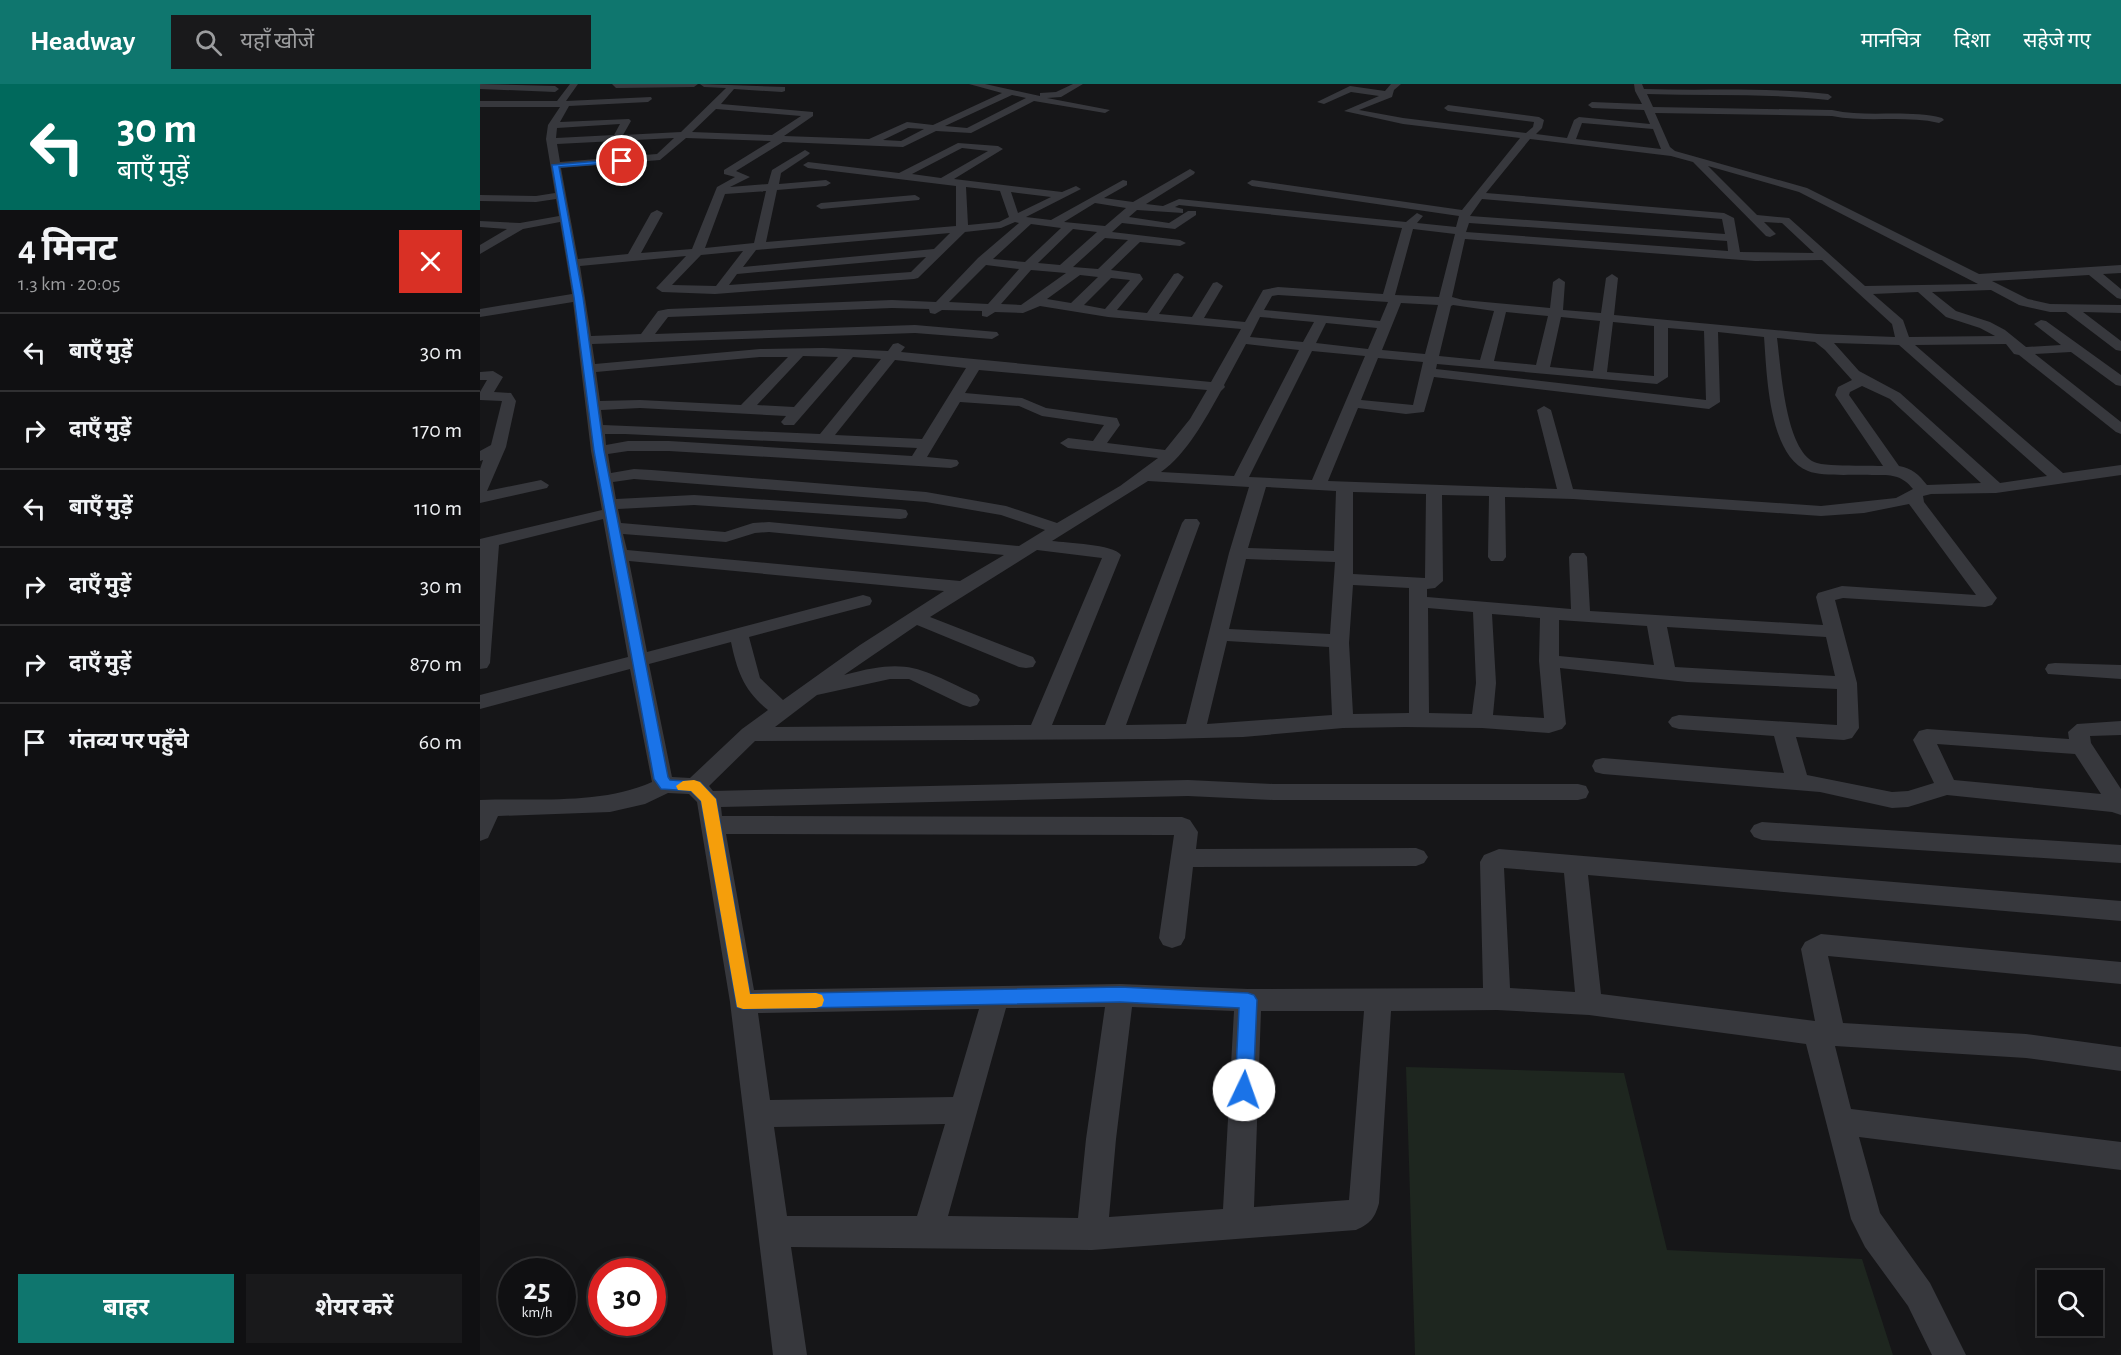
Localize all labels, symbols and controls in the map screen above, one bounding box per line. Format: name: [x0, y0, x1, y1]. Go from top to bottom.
search box: [171, 15, 591, 69]
icon: search: [192, 26, 225, 59]
text: Headway: [30, 28, 135, 56]
text: यहाँ खोजें: [240, 30, 314, 52]
text: मानचित्र: [1861, 30, 1921, 51]
text: दिशा: [1954, 30, 1990, 51]
text: सहेजे गए: [2023, 30, 2091, 51]
icon: left: [18, 108, 96, 186]
text: 30 m: [117, 108, 197, 150]
pin: [596, 135, 647, 186]
icon: arrive: [605, 144, 638, 177]
text: बाएँ मुड़ें: [117, 157, 189, 184]
button: close: [399, 230, 462, 293]
text: 4 मिनट: [18, 231, 117, 267]
text: 1.3 km · 20:05: [18, 274, 120, 294]
icon: left: [18, 336, 51, 369]
text: बाएँ मुड़ें: [69, 340, 133, 362]
text: 30 m: [420, 341, 462, 363]
icon: right: [18, 414, 51, 447]
text: दाएँ मुड़ें: [69, 418, 131, 440]
text: 170 m: [412, 419, 462, 441]
icon: left: [18, 492, 51, 525]
text: बाएँ मुड़ें: [69, 496, 133, 518]
text: 110 m: [414, 497, 462, 519]
icon: right: [18, 570, 51, 603]
text: दाएँ मुड़ें: [69, 574, 131, 596]
text: 30 m: [420, 575, 462, 597]
icon: right: [18, 648, 51, 681]
text: दाएँ मुड़ें: [69, 652, 131, 674]
text: 870 m: [410, 653, 462, 675]
icon: arrive: [18, 726, 51, 759]
text: गंतव्य पर पहुँचे: [69, 730, 189, 752]
text: 60 m: [419, 731, 462, 753]
position arrow: [1212, 1058, 1276, 1122]
speed limit sign: 30: [588, 1258, 666, 1336]
map controls: [2037, 1270, 2103, 1336]
button: search: [2037, 1270, 2103, 1336]
button: बाहर: [18, 1274, 234, 1343]
button: शेयर करें: [246, 1274, 462, 1343]
text: 25: [523, 1275, 551, 1305]
text: km/h: [522, 1305, 552, 1320]

